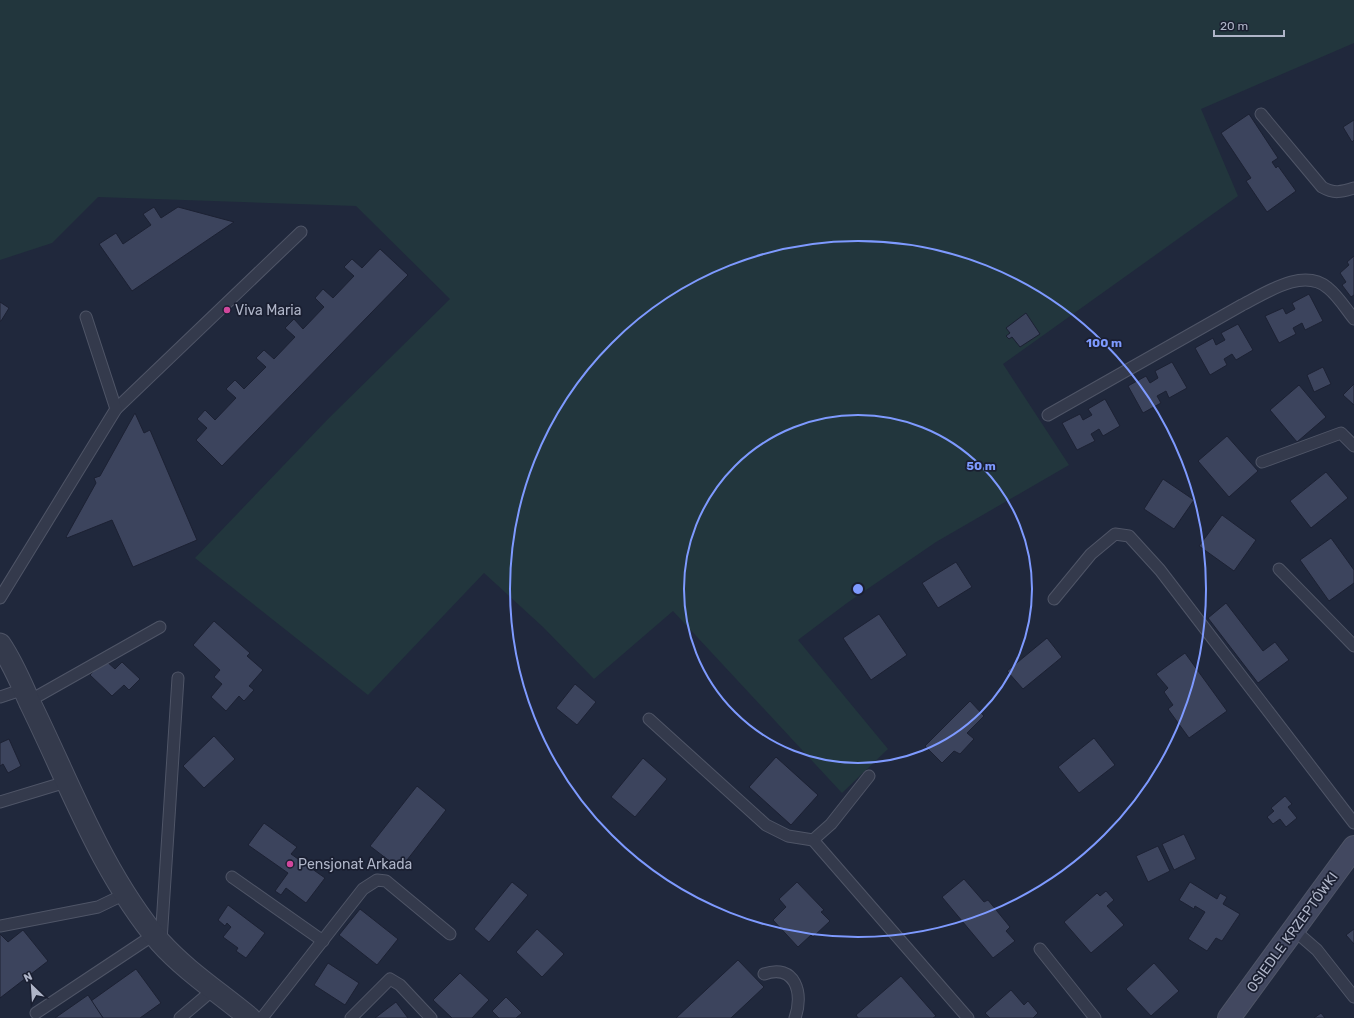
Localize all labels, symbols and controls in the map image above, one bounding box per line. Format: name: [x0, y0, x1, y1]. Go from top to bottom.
scale bar: [1214, 12, 1284, 38]
text: 20 m: [1220, 19, 1248, 33]
place label: Viva Maria: [235, 302, 301, 319]
marker: Viva Maria: [222, 305, 232, 315]
text: 100 m: [1086, 336, 1122, 350]
text: 50 m: [966, 459, 996, 473]
centre of rings: [851, 582, 865, 596]
place label: Pensjonat Arkada: [298, 856, 412, 873]
marker: Pensjonat Arkada: [285, 859, 295, 869]
street label: OSIEDLE KRZEPTÓWKI: [1242, 868, 1342, 996]
north arrow: [12, 966, 52, 1006]
text: N: [22, 970, 34, 985]

